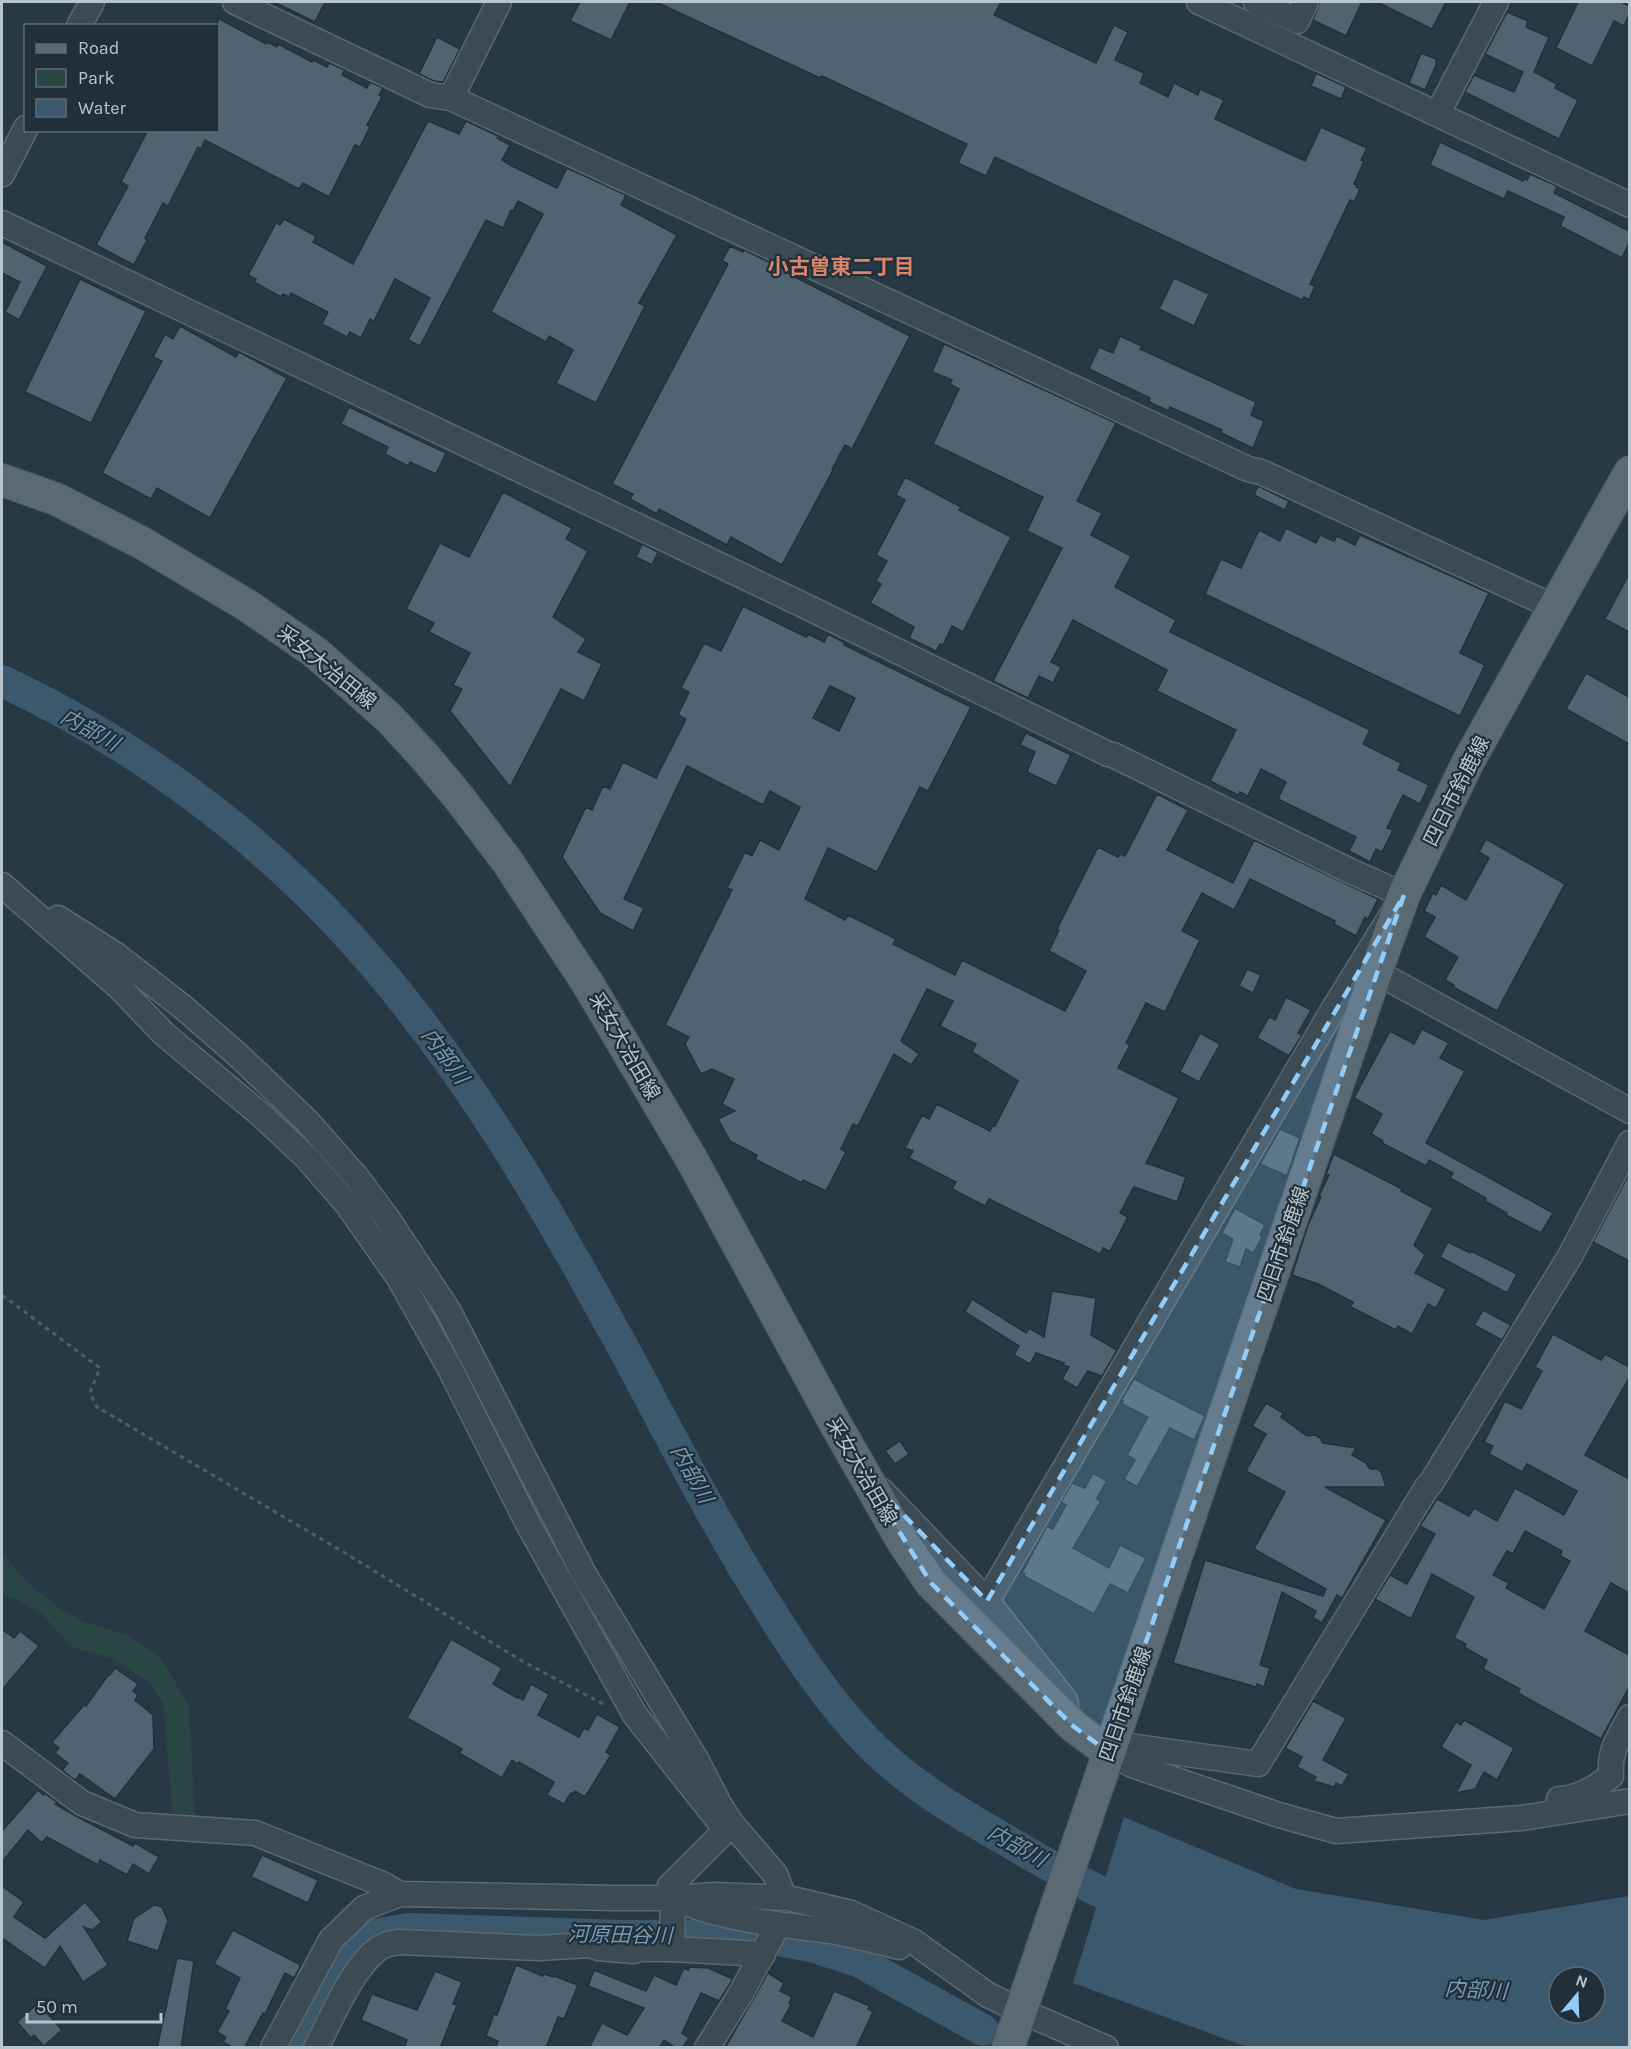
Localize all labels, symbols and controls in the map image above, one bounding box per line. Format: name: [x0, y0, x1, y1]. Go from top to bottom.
legend: [24, 24, 219, 132]
text: Road: [78, 37, 119, 59]
text: Park: [78, 67, 115, 89]
text: Water: [78, 97, 126, 119]
district label: 小古曽東二丁目: [768, 255, 915, 279]
street label: 采女大治田線: [273, 621, 381, 714]
water label: 内部川: [57, 704, 125, 757]
street label: 四日市鈴鹿線: [1419, 733, 1494, 850]
street label: 采女大治田線: [585, 989, 665, 1104]
water label: 内部川: [417, 1023, 474, 1090]
street label: 四日市鈴鹿線: [1253, 1184, 1314, 1305]
street label: 采女大治田線: [822, 1414, 902, 1529]
water label: 内部川: [666, 1441, 719, 1509]
street label: 四日市鈴鹿線: [1095, 1644, 1156, 1765]
water label: 内部川: [984, 1820, 1052, 1873]
water label: 河原田谷川: [567, 1922, 675, 1948]
north arrow: [1547, 1965, 1607, 2025]
text: N: [1573, 1970, 1590, 1992]
water label: 内部川: [1444, 1976, 1510, 2004]
scale bar: [27, 1986, 160, 2024]
text: 50 m: [36, 1996, 78, 2018]

